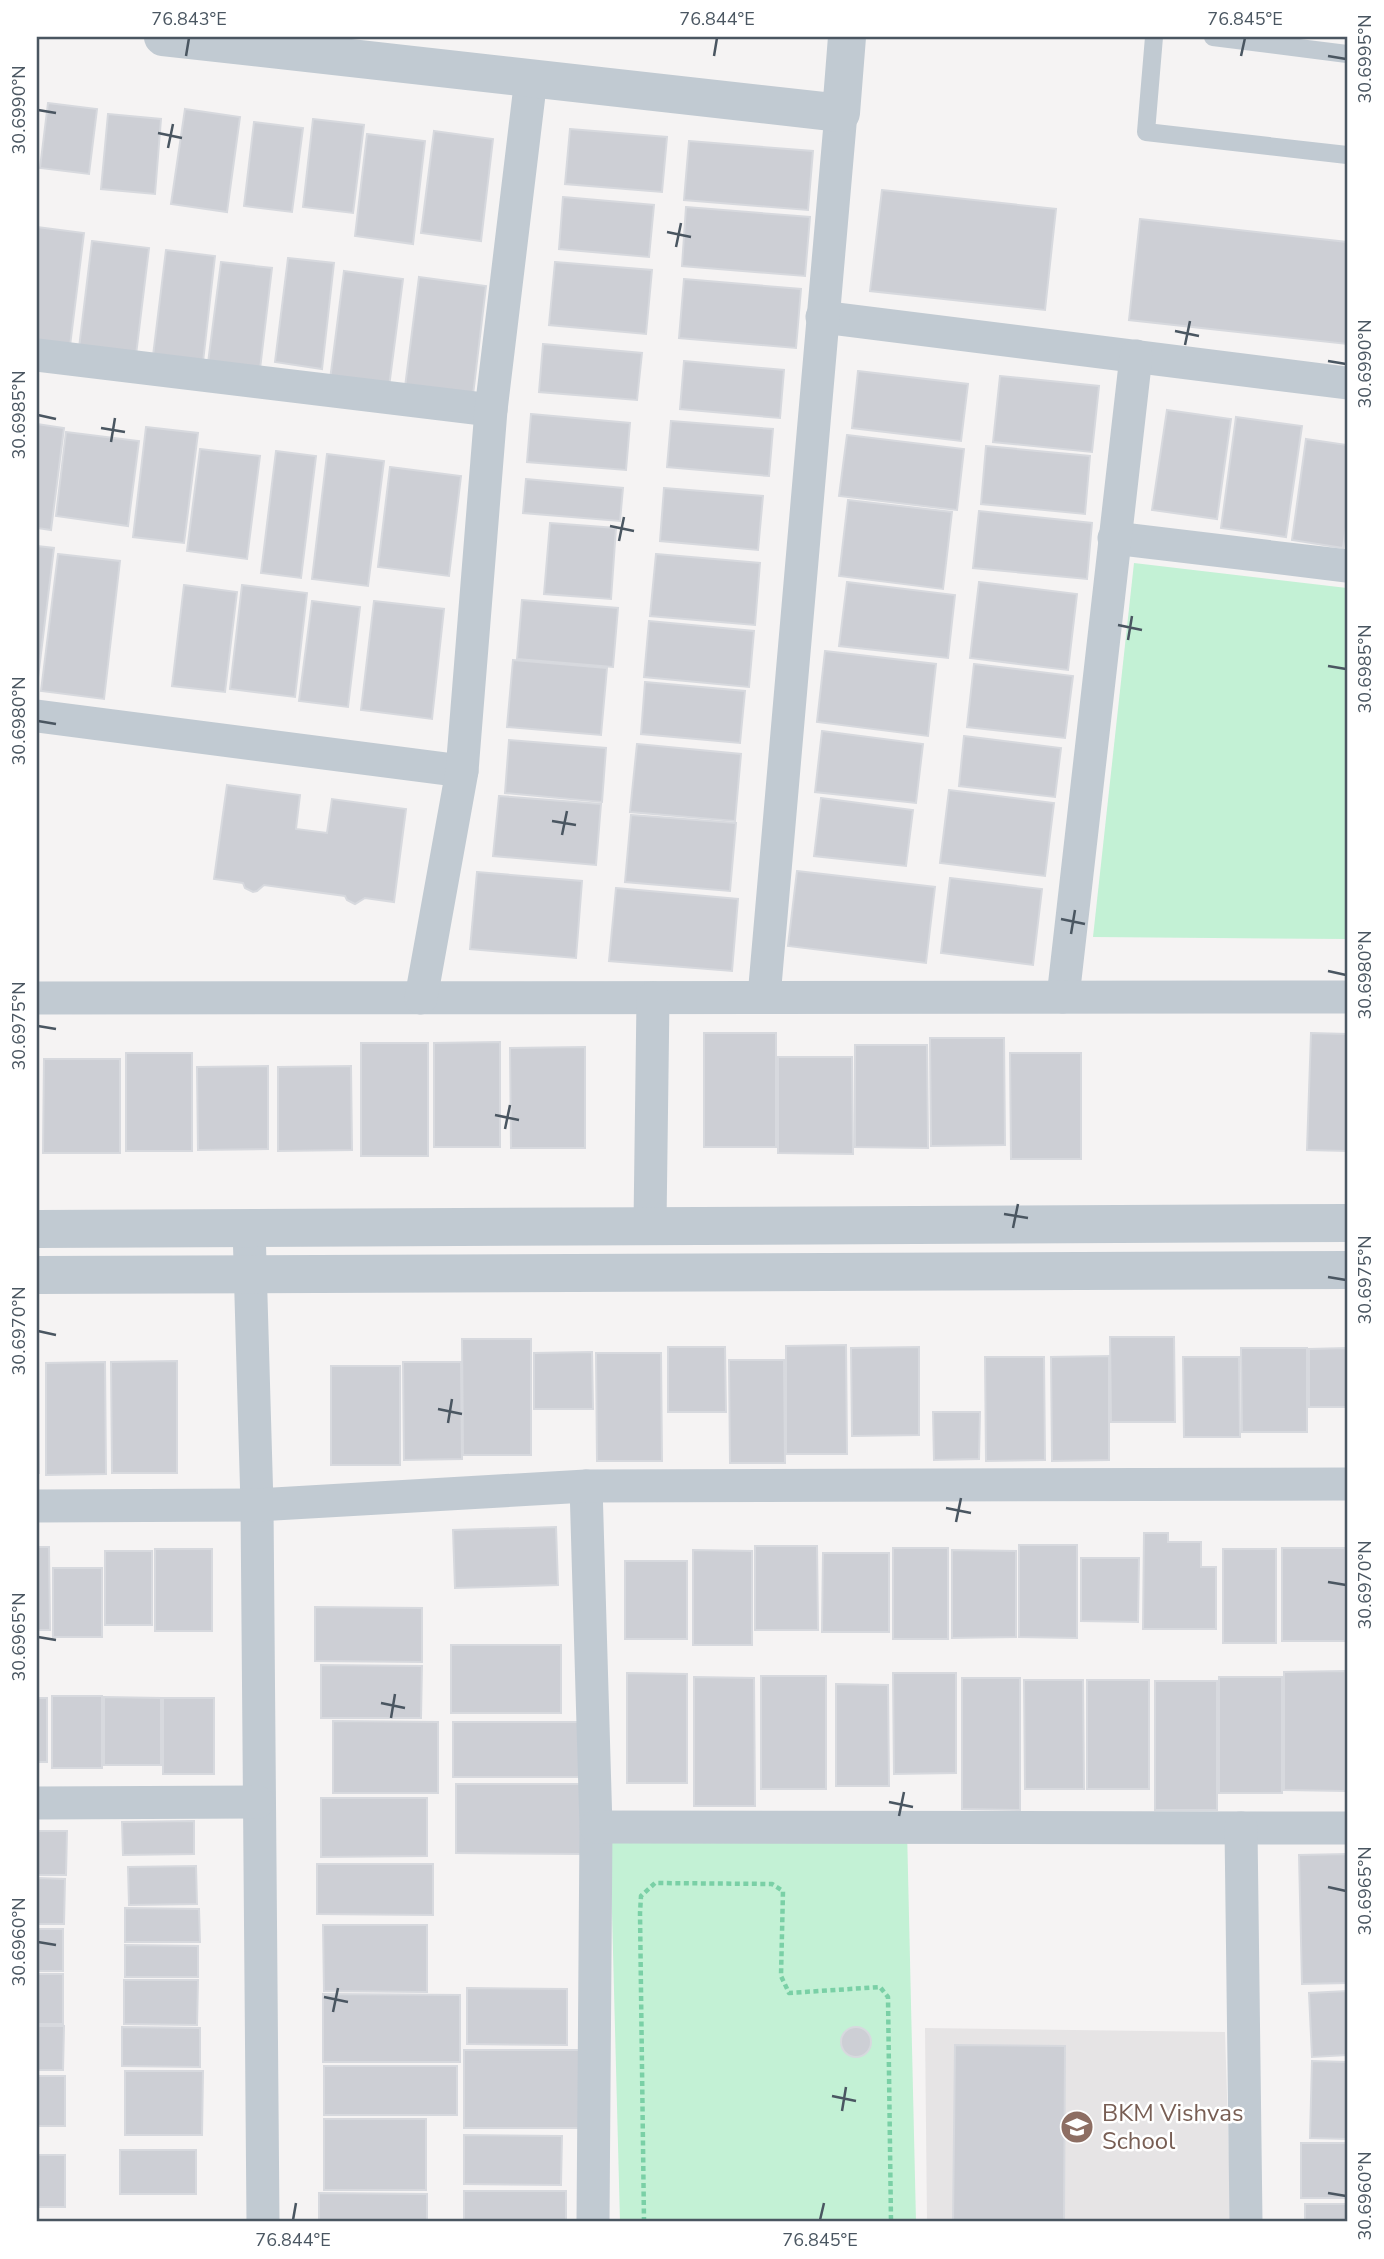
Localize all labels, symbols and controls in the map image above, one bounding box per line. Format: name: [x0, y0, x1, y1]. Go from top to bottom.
text: 76.843°E: [151, 7, 227, 31]
text: 76.844°E: [679, 7, 755, 31]
text: 76.845°E: [1207, 7, 1283, 31]
text: 30.6995°N: [1353, 15, 1377, 103]
text: 30.6990°N: [7, 66, 31, 154]
text: 30.6990°N: [1353, 320, 1377, 408]
text: 30.6985°N: [7, 371, 31, 459]
text: 30.6985°N: [1353, 625, 1377, 713]
text: 30.6980°N: [7, 677, 31, 765]
text: 30.6980°N: [1353, 931, 1377, 1019]
text: 30.6975°N: [7, 982, 31, 1070]
text: 30.6975°N: [1353, 1236, 1377, 1324]
text: 30.6970°N: [7, 1287, 31, 1375]
text: 30.6970°N: [1353, 1541, 1377, 1629]
text: 30.6965°N: [7, 1593, 31, 1681]
text: 30.6965°N: [1353, 1847, 1377, 1935]
text: 30.6960°N: [7, 1898, 31, 1986]
place label: BKM Vishvas School: [1102, 2097, 1243, 2157]
school or university icon: BKM Vishvas School: [1058, 2108, 1096, 2146]
text: 30.6960°N: [1353, 2152, 1377, 2240]
text: 76.844°E: [255, 2228, 331, 2252]
text: 76.845°E: [782, 2228, 858, 2252]

